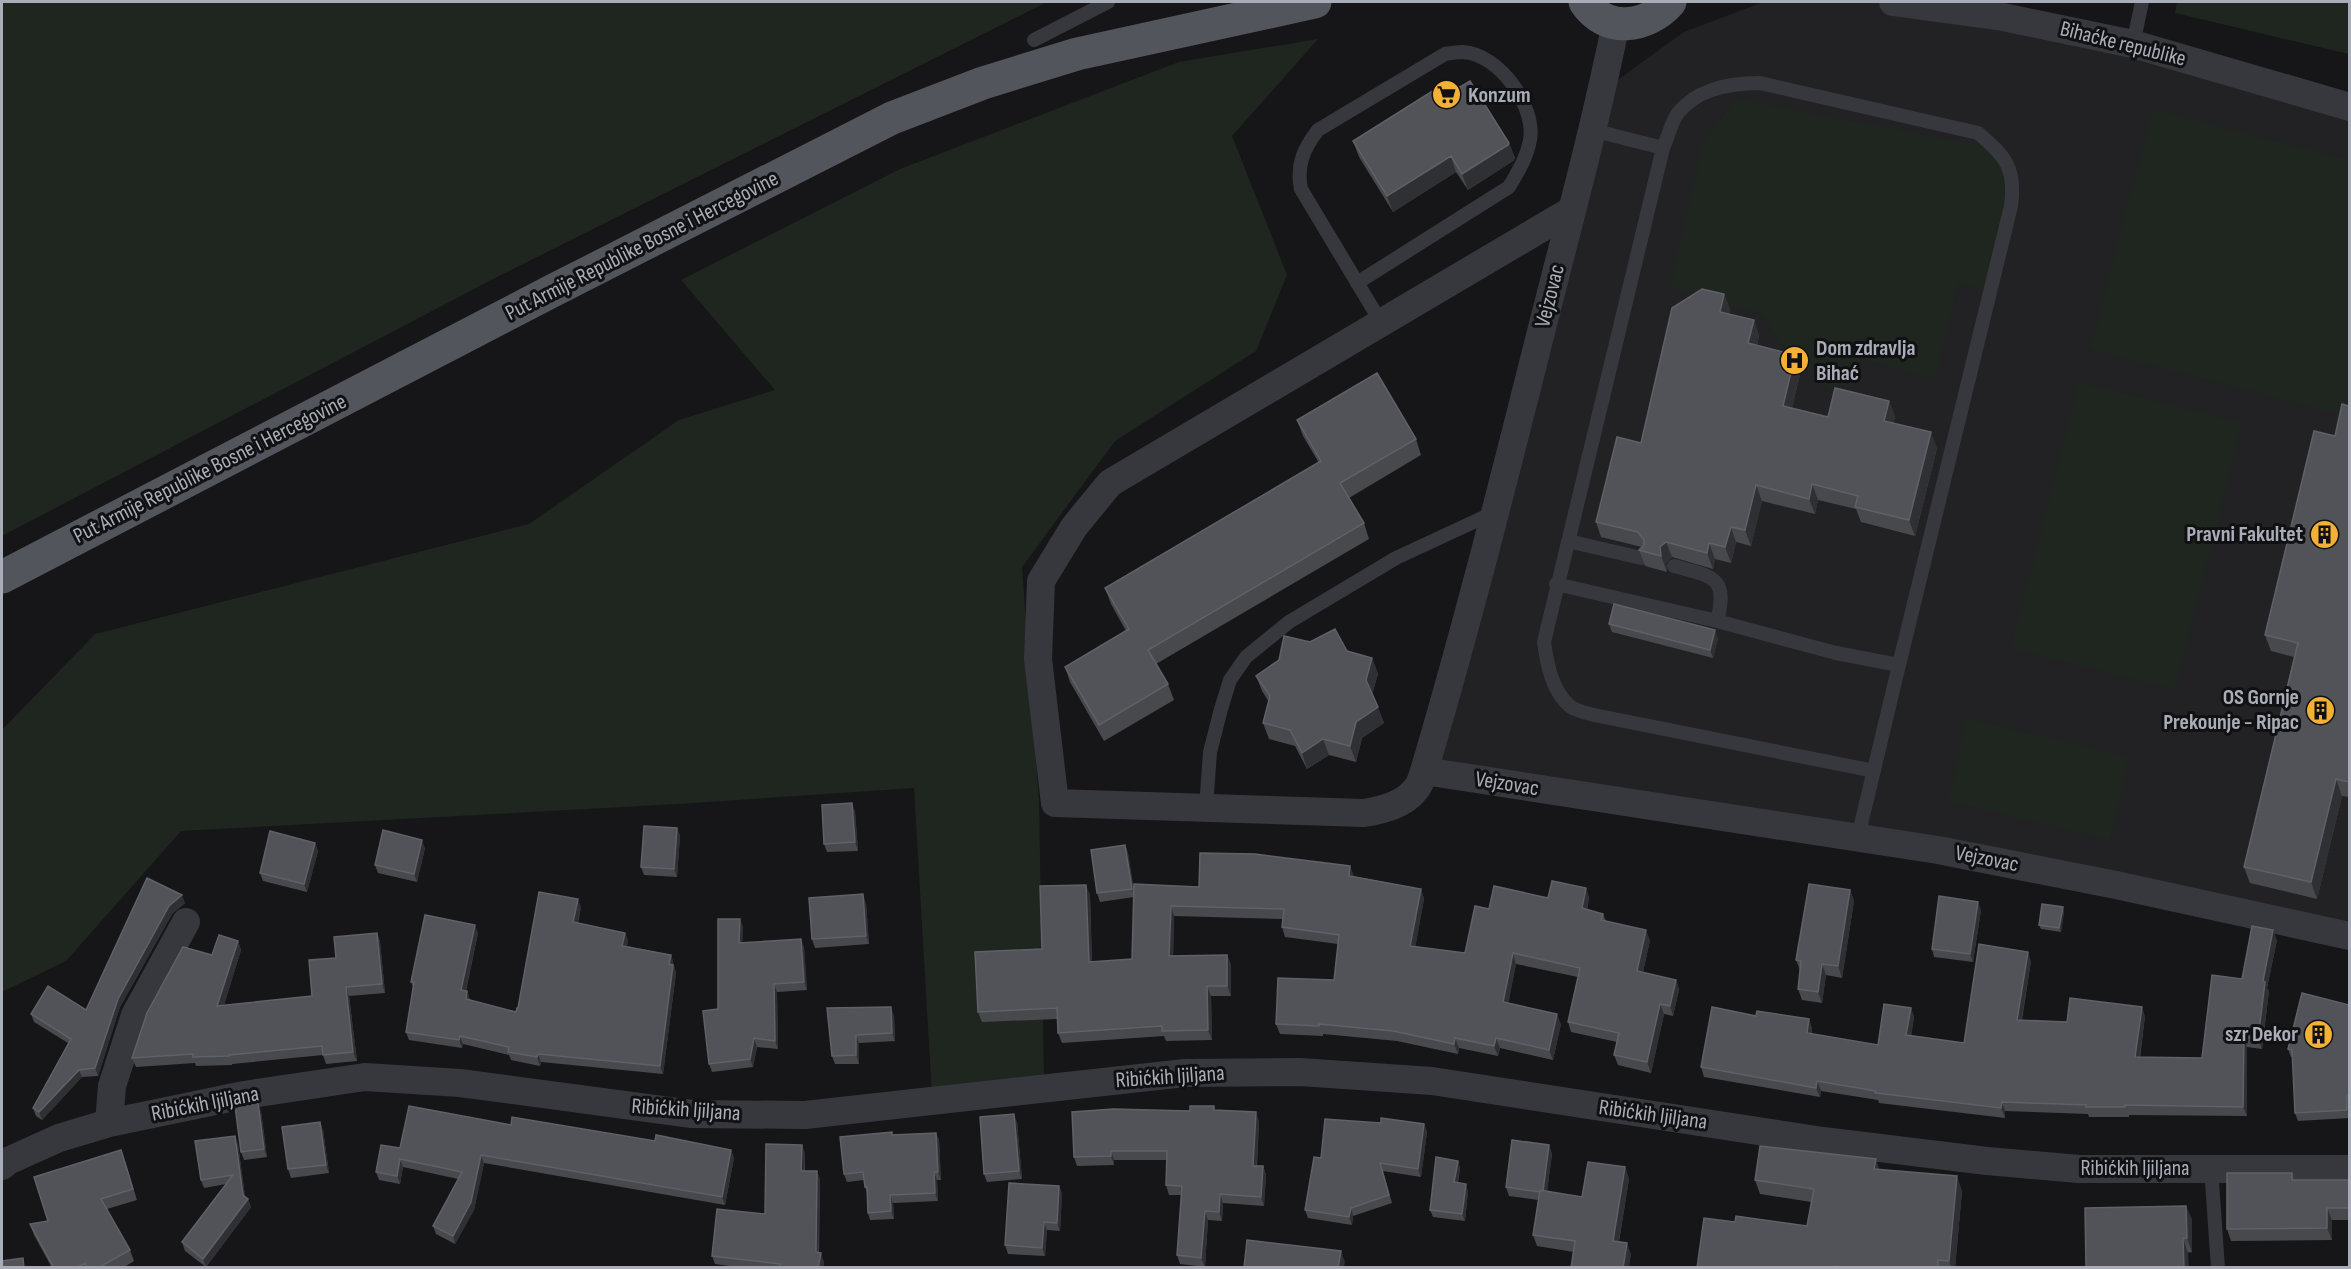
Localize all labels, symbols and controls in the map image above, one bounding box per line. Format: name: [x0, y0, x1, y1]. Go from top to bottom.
street label: Bihaćke republike: [2057, 15, 2189, 73]
supermarket icon: Konzum: [1431, 79, 1463, 111]
place label: Konzum: [1468, 82, 1530, 109]
street label: Put Armije Republike Bosne i Hercegovine: [501, 165, 783, 327]
street label: Vejzovac: [1529, 262, 1571, 330]
place label: Dom zdravlja Bihać: [1816, 335, 1915, 387]
hospital icon: Dom zdravlja Bihać: [1779, 345, 1811, 377]
street label: Put Armije Republike Bosne i Hercegovine: [69, 388, 351, 550]
building icon: Pravni Fakultet: [2308, 518, 2340, 550]
place label: Pravni Fakultet: [2186, 521, 2303, 548]
place label: OS Gornje Prekounje - Ripac: [2163, 684, 2299, 736]
building icon: OS Gornje Prekounje - Ripac: [2304, 694, 2336, 726]
street label: Vejzovac: [1473, 766, 1541, 802]
street label: Vejzovac: [1953, 840, 2021, 878]
building icon: szr Dekor: [2303, 1018, 2335, 1050]
place label: szr Dekor: [2225, 1021, 2298, 1048]
street label: Ribićkih ljiljana: [1115, 1060, 1225, 1094]
street label: Ribićkih ljiljana: [149, 1080, 261, 1128]
street label: Ribićkih ljiljana: [631, 1093, 741, 1127]
street label: Ribićkih ljiljana: [1597, 1094, 1709, 1136]
street label: Ribićkih ljiljana: [2080, 1155, 2190, 1182]

